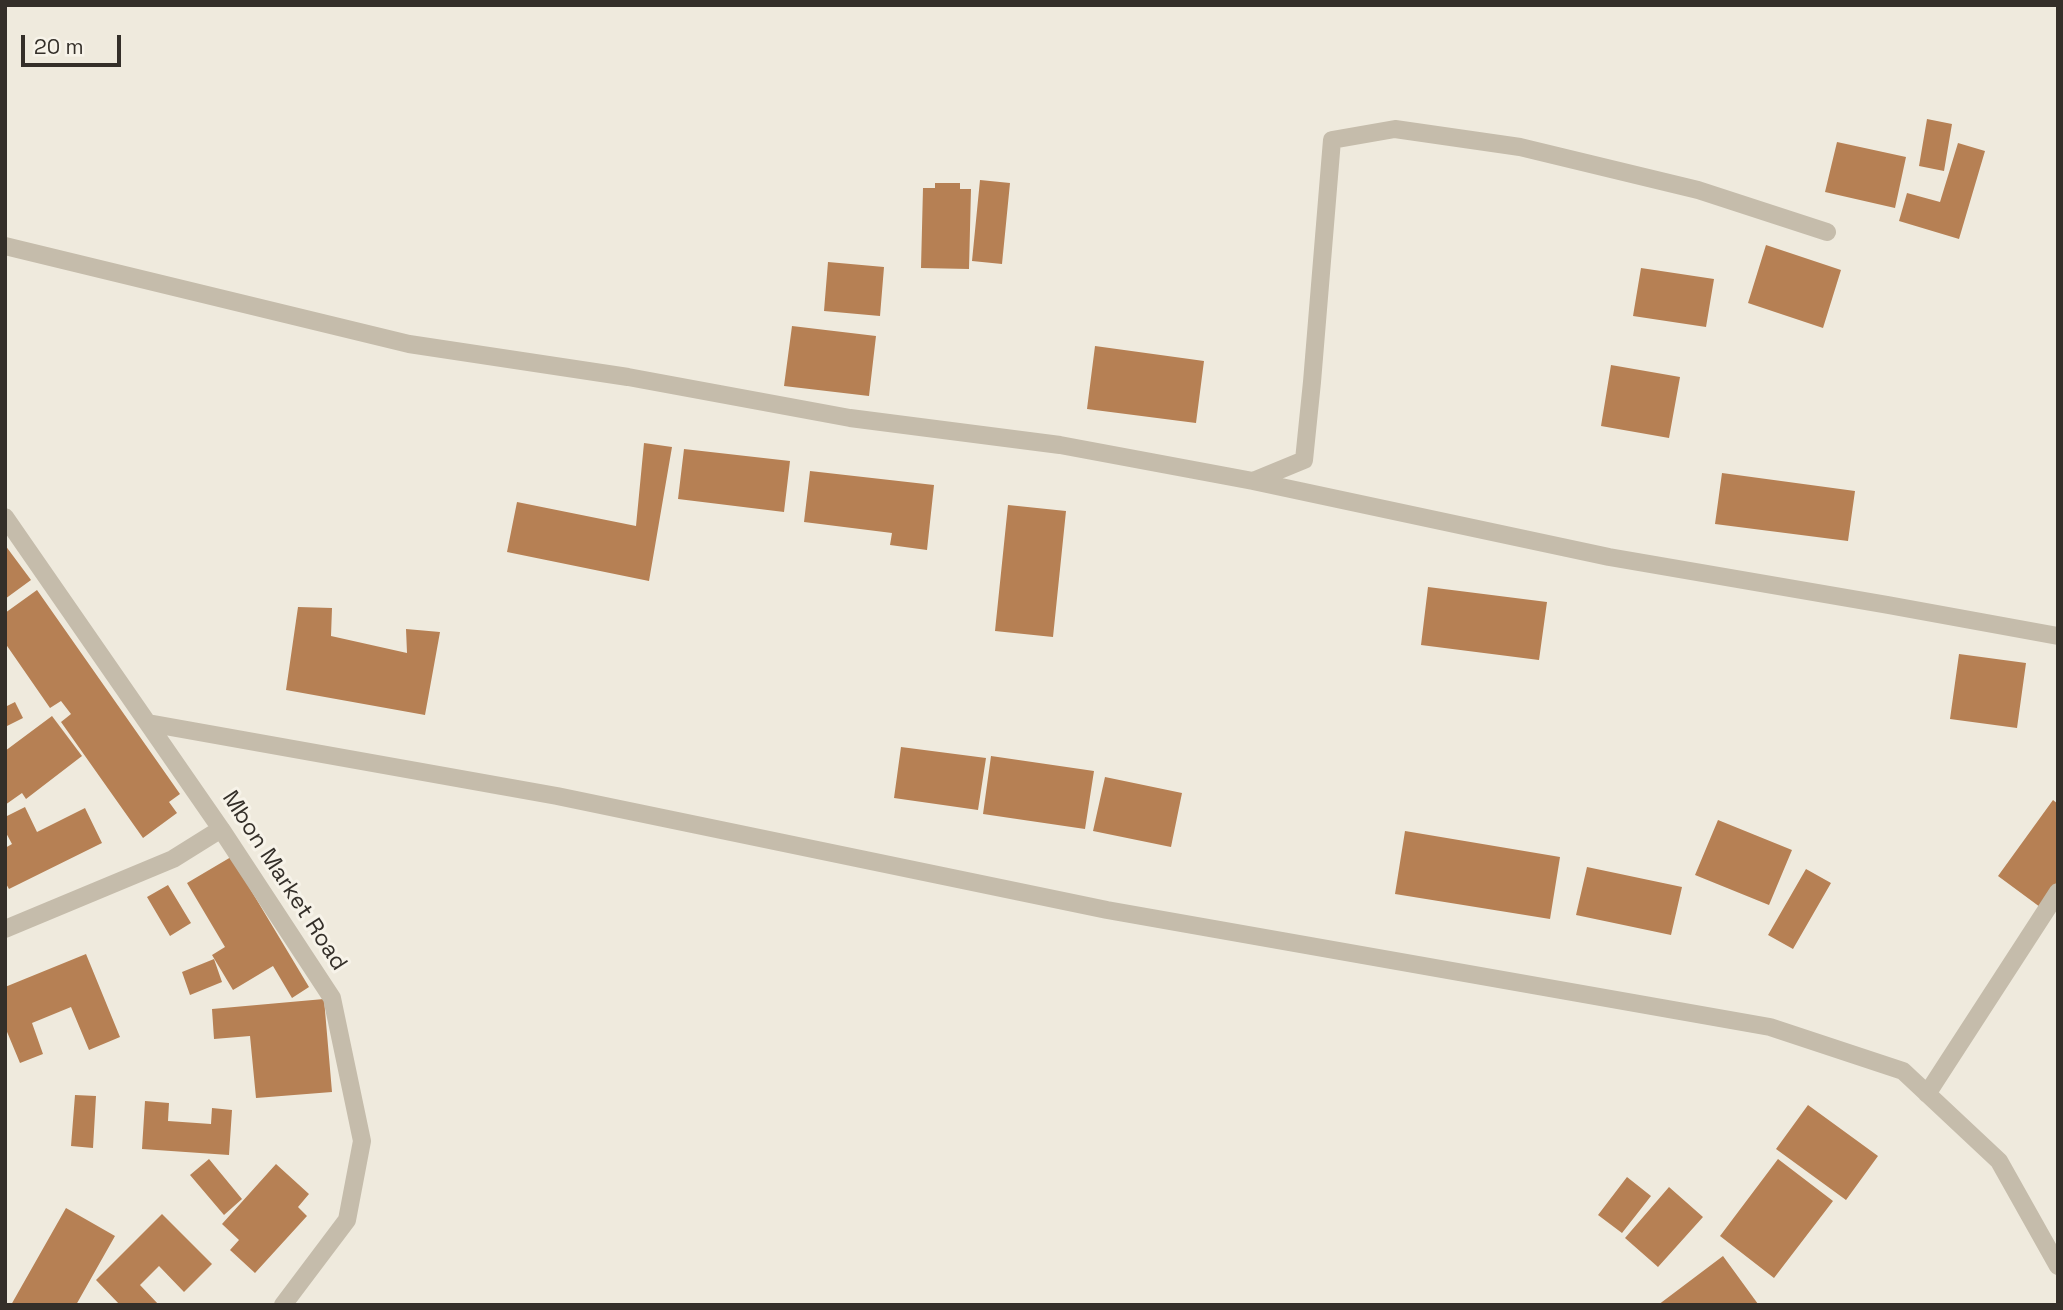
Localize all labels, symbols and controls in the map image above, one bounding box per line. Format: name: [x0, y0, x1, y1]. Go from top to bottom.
scale bar: [24, 21, 124, 65]
text: 20 m: [34, 33, 84, 60]
street label: Mbon Market Road: [216, 786, 352, 976]

